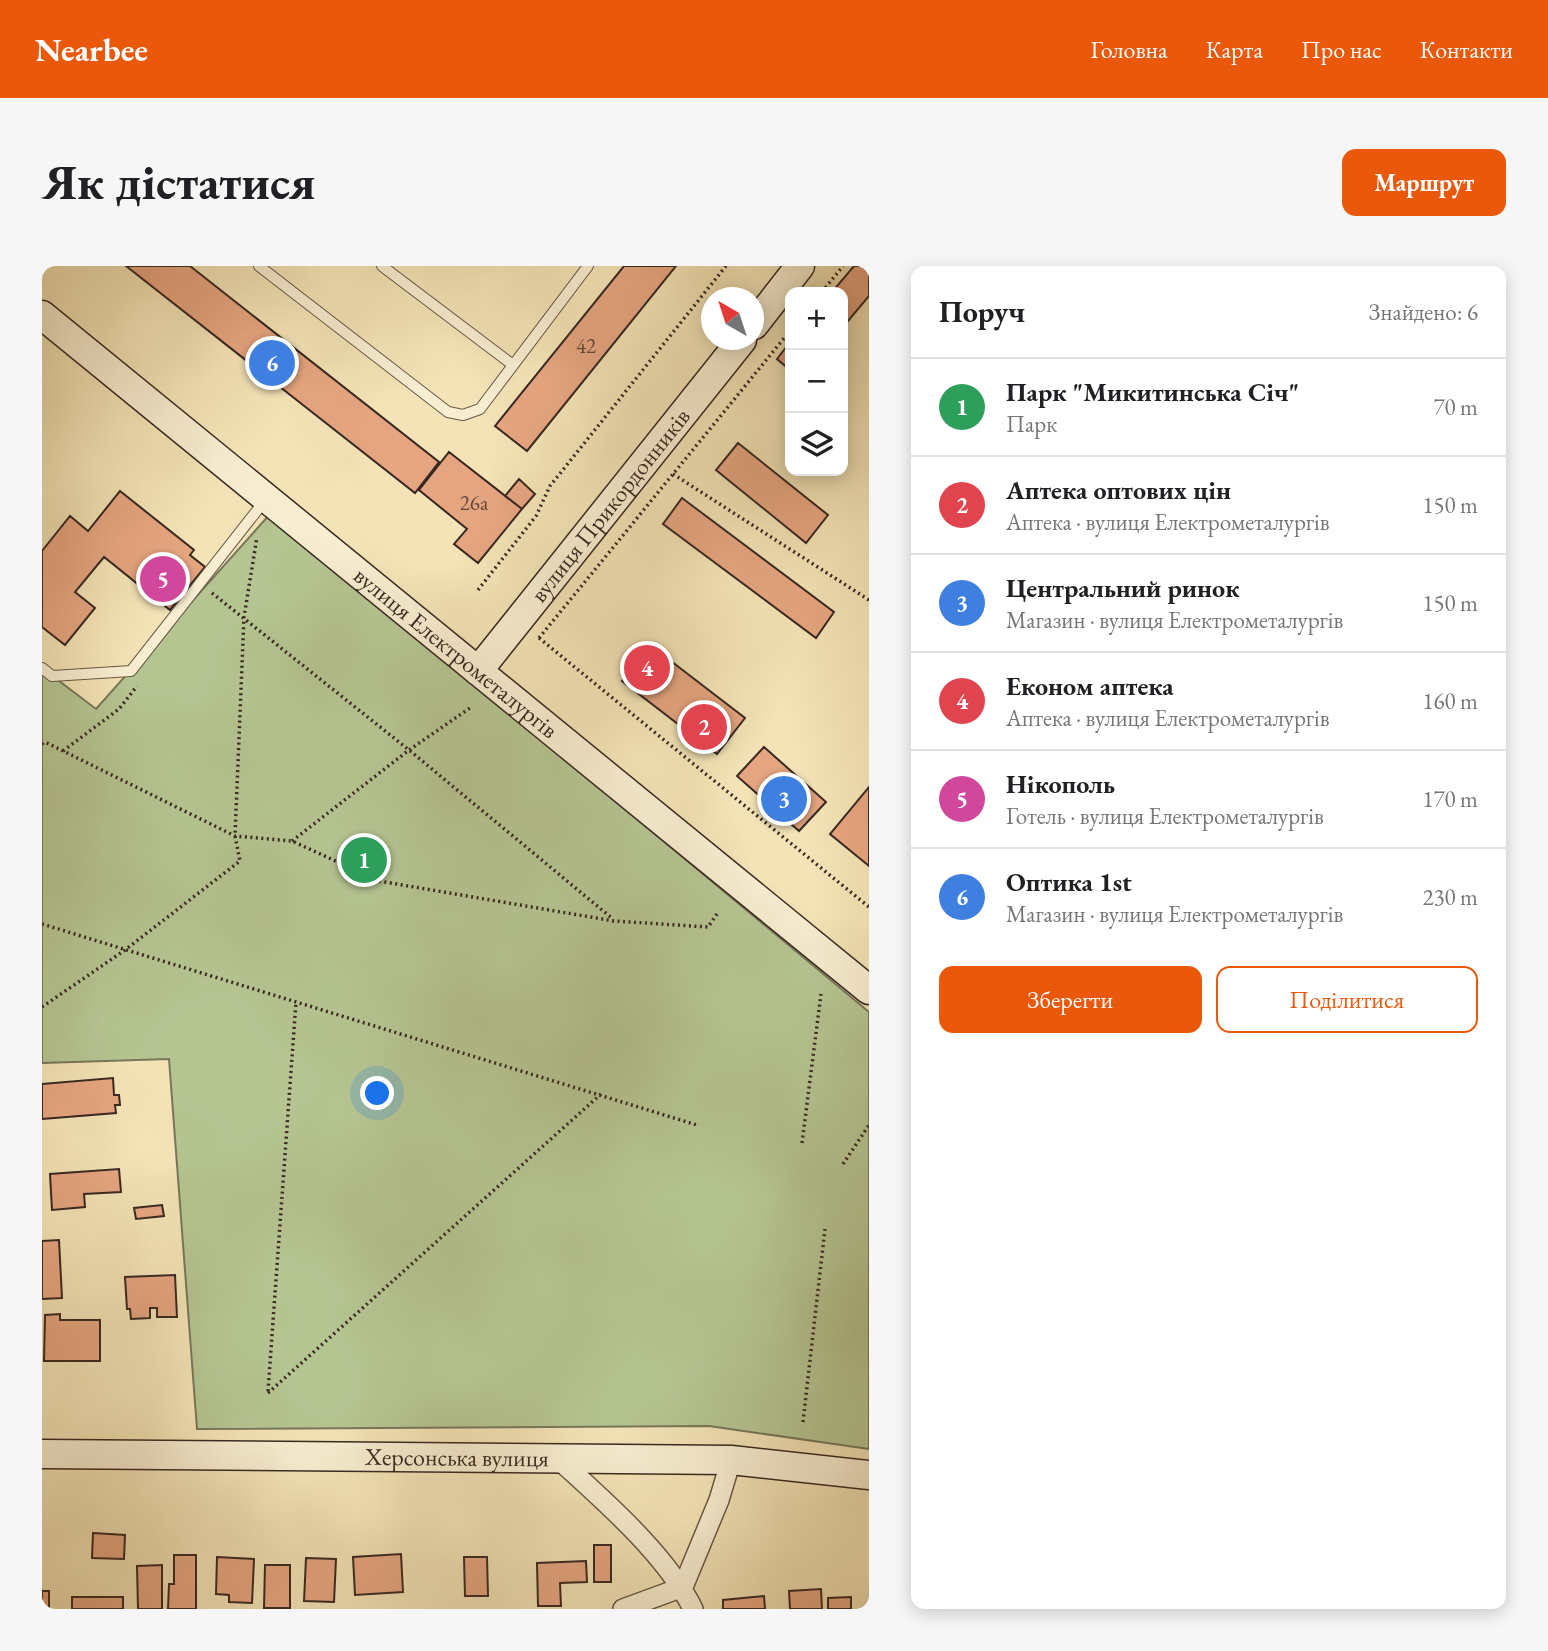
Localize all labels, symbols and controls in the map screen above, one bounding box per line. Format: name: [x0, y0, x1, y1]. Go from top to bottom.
text: Nearbee: [35, 28, 148, 71]
text: Головна: [1090, 34, 1168, 65]
text: Карта: [1206, 34, 1263, 65]
text: Про нас: [1301, 34, 1382, 65]
text: Контакти: [1420, 34, 1513, 65]
button: Маршрут: [1342, 149, 1506, 216]
text: Як дістатися: [42, 150, 316, 214]
north arrow: [701, 287, 764, 350]
map controls: [785, 287, 848, 476]
button: +: [785, 287, 848, 350]
text: Поруч: [939, 292, 1025, 331]
text: Знайдено: 6: [1369, 297, 1478, 327]
house number: 42: [576, 332, 596, 359]
pin: 6: [249, 337, 295, 389]
button: −: [785, 350, 848, 413]
text: Парк "Микитинська Січ": [1006, 375, 1299, 409]
text: 1: [956, 392, 968, 422]
text: 70 m: [1433, 392, 1478, 422]
street label: вулиця Прикордонників: [523, 402, 697, 608]
text: Парк: [1006, 409, 1057, 439]
button: layers: [785, 413, 848, 476]
text: Аптека оптових цін: [1006, 473, 1231, 507]
house number: 26а: [460, 489, 489, 516]
text: 2: [956, 490, 968, 520]
text: 150 m: [1422, 490, 1478, 520]
text: Аптека · вулиця Електрометалургів: [1006, 507, 1329, 537]
pin: 5: [140, 553, 186, 605]
street label: вулиця Електрометалургів: [348, 560, 564, 745]
text: Центральний ринок: [1006, 571, 1240, 605]
text: 3: [956, 588, 968, 618]
text: 150 m: [1422, 588, 1478, 618]
text: Магазин · вулиця Електрометалургів: [1006, 605, 1343, 635]
pin: 4: [624, 642, 670, 694]
text: Економ аптека: [1006, 669, 1174, 703]
text: 4: [956, 686, 968, 716]
text: 160 m: [1422, 686, 1478, 716]
pin: 2: [681, 701, 727, 753]
text: Аптека · вулиця Електрометалургів: [1006, 703, 1329, 733]
text: Нікополь: [1006, 767, 1115, 801]
pin: 3: [761, 773, 807, 825]
text: 5: [956, 784, 968, 814]
text: 170 m: [1422, 784, 1478, 814]
text: Готель · вулиця Електрометалургів: [1006, 801, 1324, 831]
pin: 1: [341, 834, 387, 886]
text: Оптика 1st: [1006, 865, 1132, 899]
text: 6: [956, 882, 968, 912]
text: 230 m: [1422, 882, 1478, 912]
text: Магазин · вулиця Електрометалургів: [1006, 899, 1343, 929]
button: Зберегти: [939, 966, 1202, 1033]
button: Поділитися: [1216, 966, 1478, 1033]
your location: [360, 1076, 394, 1110]
street label: Херсонська вулиця: [364, 1441, 549, 1473]

